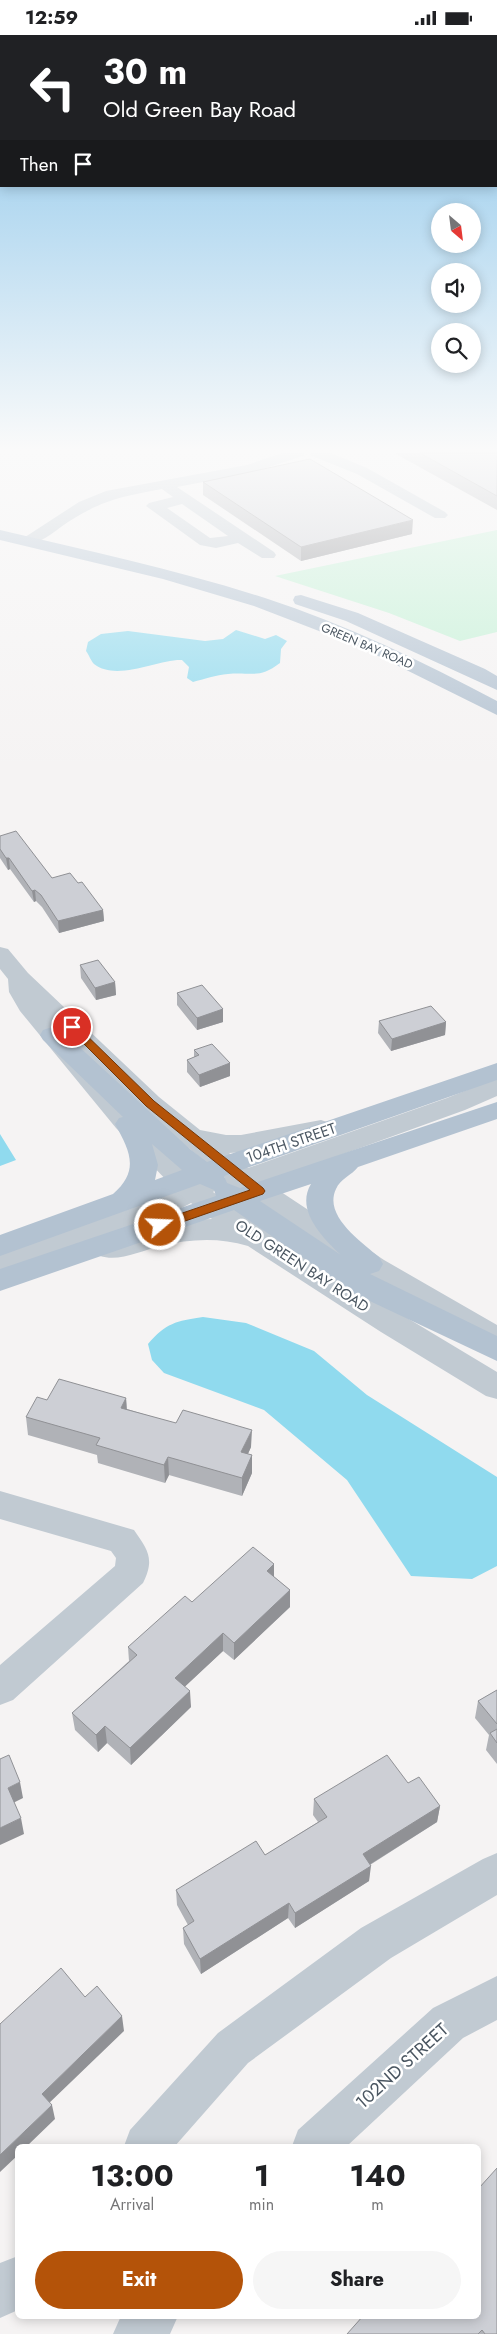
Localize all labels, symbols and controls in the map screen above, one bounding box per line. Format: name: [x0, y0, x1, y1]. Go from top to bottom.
text: 12:59: [25, 4, 78, 31]
text: 30 m: [103, 47, 187, 97]
icon: left: [20, 55, 85, 120]
text: Old Green Bay Road: [103, 93, 296, 125]
icon: arrive: [69, 150, 97, 178]
text: Then: [20, 151, 59, 178]
north arrow: [431, 203, 481, 253]
map controls: [431, 203, 481, 373]
button: sound: [431, 263, 481, 313]
button: search: [431, 323, 481, 373]
street label: GREEN BAY ROAD: [318, 619, 416, 673]
pin: [51, 1006, 93, 1048]
icon: arrive: [58, 1013, 86, 1041]
street label: 104TH STREET: [243, 1117, 339, 1169]
position arrow: [133, 1198, 185, 1250]
street label: OLD GREEN BAY ROAD: [231, 1214, 373, 1318]
street label: 102ND STREET: [350, 2017, 455, 2115]
text: 13:00: [90, 2154, 174, 2197]
text: 1: [254, 2154, 269, 2197]
text: 140: [350, 2154, 406, 2197]
text: Arrival: [110, 2193, 154, 2216]
text: min: [249, 2193, 274, 2216]
text: m: [371, 2193, 384, 2216]
button: Exit: [35, 2251, 243, 2309]
button: Share: [253, 2251, 461, 2309]

